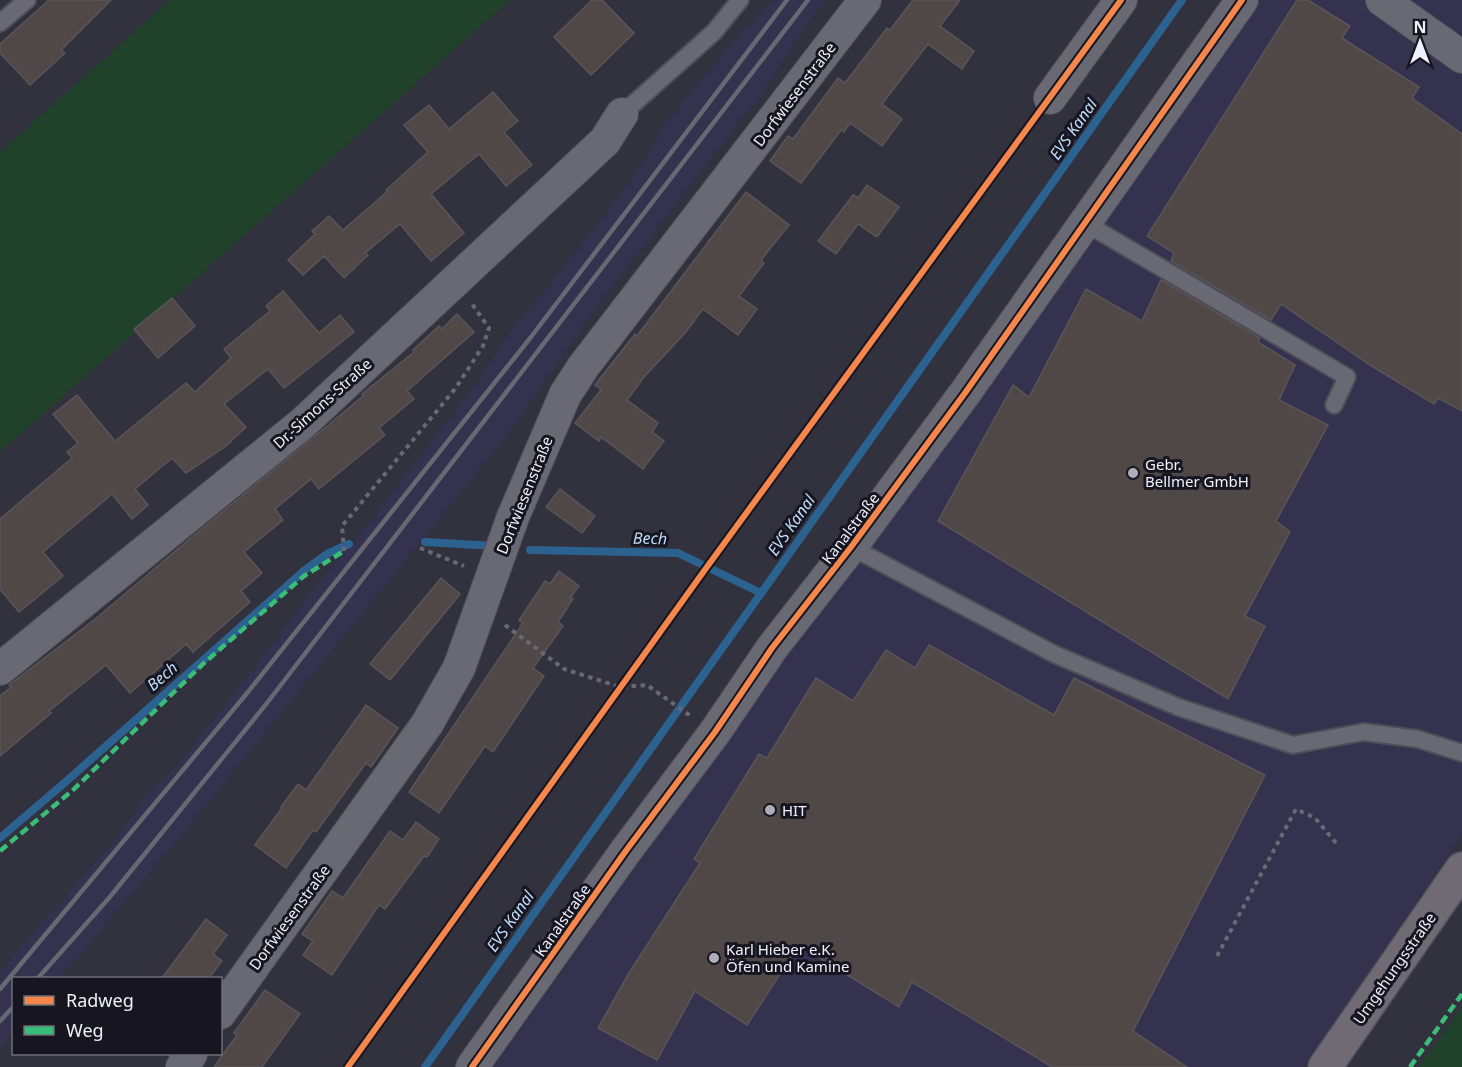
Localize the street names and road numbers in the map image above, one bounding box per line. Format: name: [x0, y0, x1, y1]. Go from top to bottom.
street label: Dorfwiesenstraße: [748, 38, 840, 150]
street label: Dr.-Simons-Straße: [268, 353, 376, 453]
street label: Dorfwiesenstraße: [491, 433, 557, 557]
street label: Kanalstraße: [817, 488, 883, 568]
street label: Dorfwiesenstraße: [244, 860, 334, 974]
street label: Kanalstraße: [530, 880, 594, 960]
street label: Umgehungsstraße: [1348, 908, 1440, 1028]

